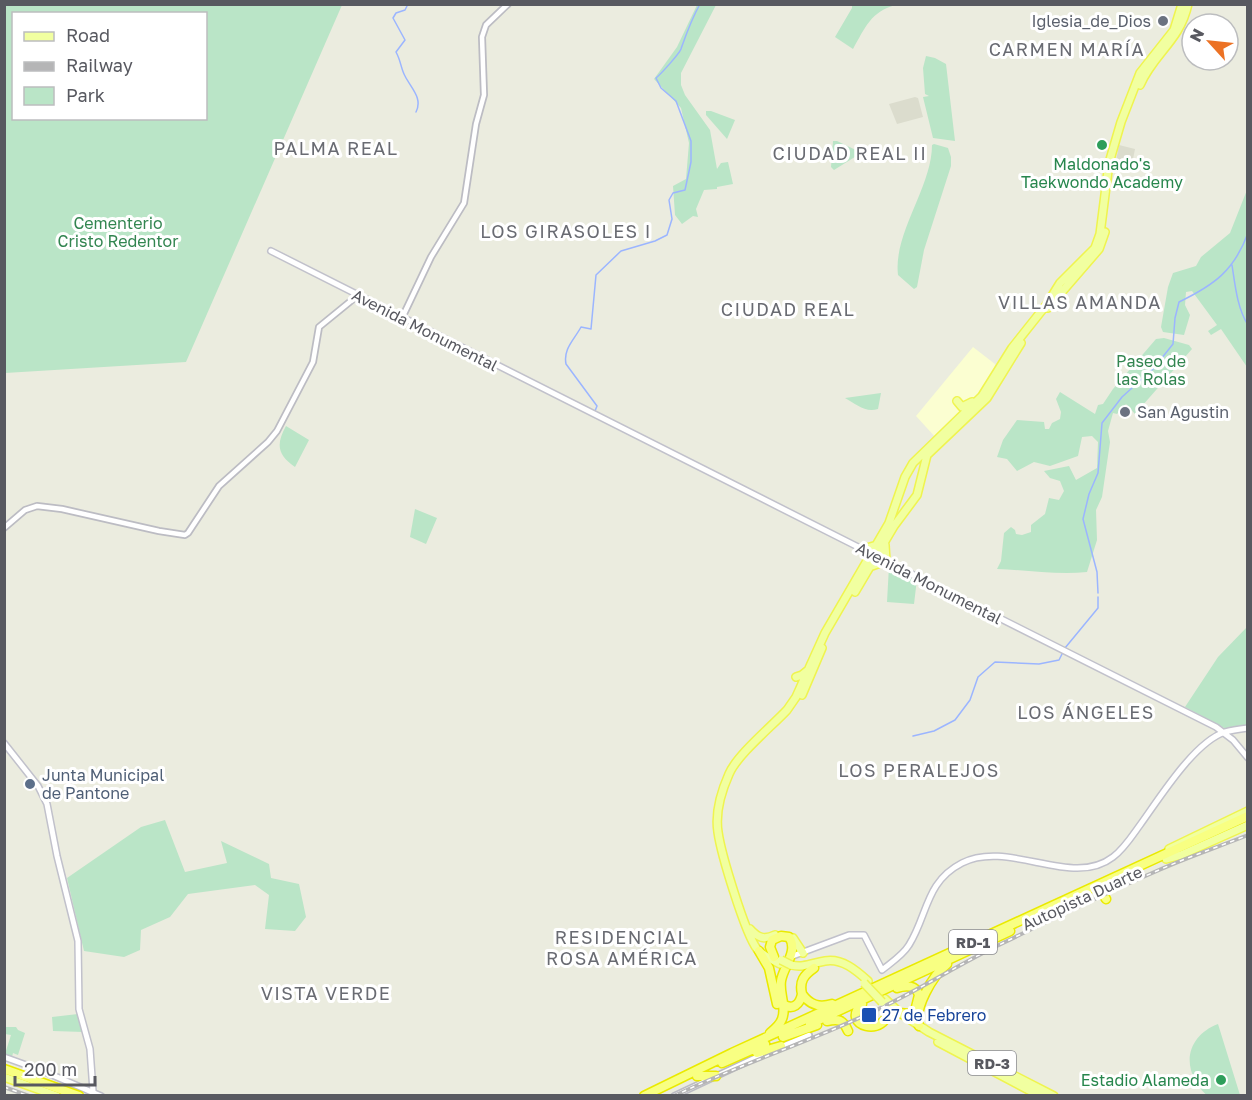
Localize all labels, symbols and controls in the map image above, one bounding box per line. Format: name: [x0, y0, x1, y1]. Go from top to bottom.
place label: Iglesia_de_Dios: [1031, 11, 1151, 31]
legend: [12, 12, 207, 120]
north arrow: [1180, 12, 1240, 72]
marker: Iglesia_de_Dios: [1156, 14, 1170, 28]
text: Road: [66, 24, 110, 46]
text: N: [1185, 25, 1208, 45]
district label: CARMEN MARÍA: [989, 38, 1145, 60]
text: Railway: [66, 54, 133, 76]
text: Park: [66, 84, 105, 106]
district label: PALMA REAL: [273, 137, 399, 159]
marker: Maldonado's Taekwondo Academy: [1095, 138, 1109, 152]
district label: CIUDAD REAL II: [773, 142, 927, 164]
place label: Maldonado's Taekwondo Academy: [1021, 154, 1183, 192]
park label: Cementerio Cristo Redentor: [58, 213, 178, 251]
district label: LOS GIRASOLES I: [480, 220, 652, 242]
street label: Avenida Monumental: [349, 284, 501, 376]
district label: VILLAS AMANDA: [998, 291, 1162, 313]
district label: CIUDAD REAL: [721, 298, 855, 320]
park label: Paseo de las Rolas: [1116, 351, 1186, 389]
place label: San Agustin: [1137, 402, 1229, 422]
marker: San Agustin: [1118, 405, 1132, 419]
street label: Avenida Monumental: [853, 537, 1005, 629]
district label: LOS ÁNGELES: [1017, 701, 1155, 723]
district label: LOS PERALEJOS: [838, 759, 1000, 781]
place label: Junta Municipal de Pantone: [42, 765, 164, 803]
marker: Junta Municipal de Pantone: [23, 777, 37, 791]
street label: Autopista Duarte: [1019, 861, 1145, 935]
district label: RESIDENCIAL ROSA AMÉRICA: [546, 926, 698, 969]
road number: RD-1: [949, 930, 997, 954]
district label: VISTA VERDE: [261, 982, 391, 1004]
place label: 27 de Febrero: [882, 1005, 986, 1025]
marker: 27 de Febrero: [860, 1006, 878, 1024]
scale bar: [15, 1049, 94, 1087]
road number: RD-3: [968, 1051, 1016, 1075]
text: 200 m: [24, 1058, 77, 1080]
place label: Estadio Alameda: [1081, 1070, 1209, 1090]
marker: Estadio Alameda: [1214, 1073, 1228, 1087]

